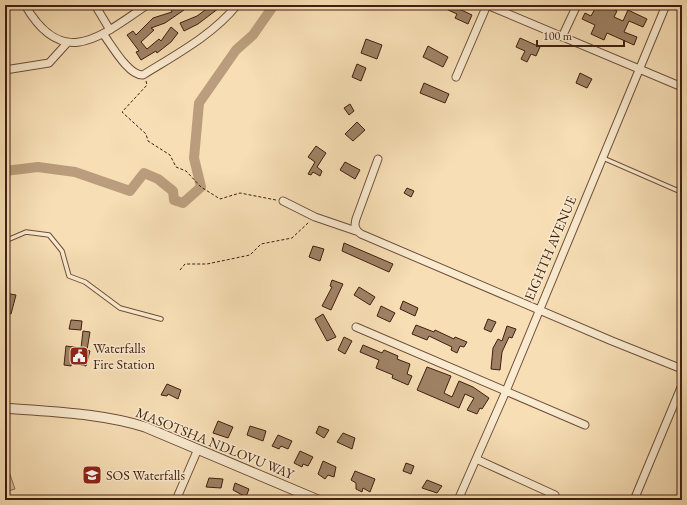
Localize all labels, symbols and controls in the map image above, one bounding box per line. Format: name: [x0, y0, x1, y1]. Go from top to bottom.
scale bar: [537, 22, 624, 48]
text: 100 m: [543, 28, 573, 44]
street label: EIGHTH AVENUE: [520, 193, 580, 303]
place label: Waterfalls Fire Station: [93, 339, 156, 373]
public building icon: Waterfalls Fire Station: [68, 345, 90, 367]
street label: MASOTSHA NDLOVU WAY: [133, 403, 298, 483]
school or university icon: SOS Waterfalls: [81, 464, 103, 486]
place label: SOS Waterfalls: [106, 466, 185, 484]

